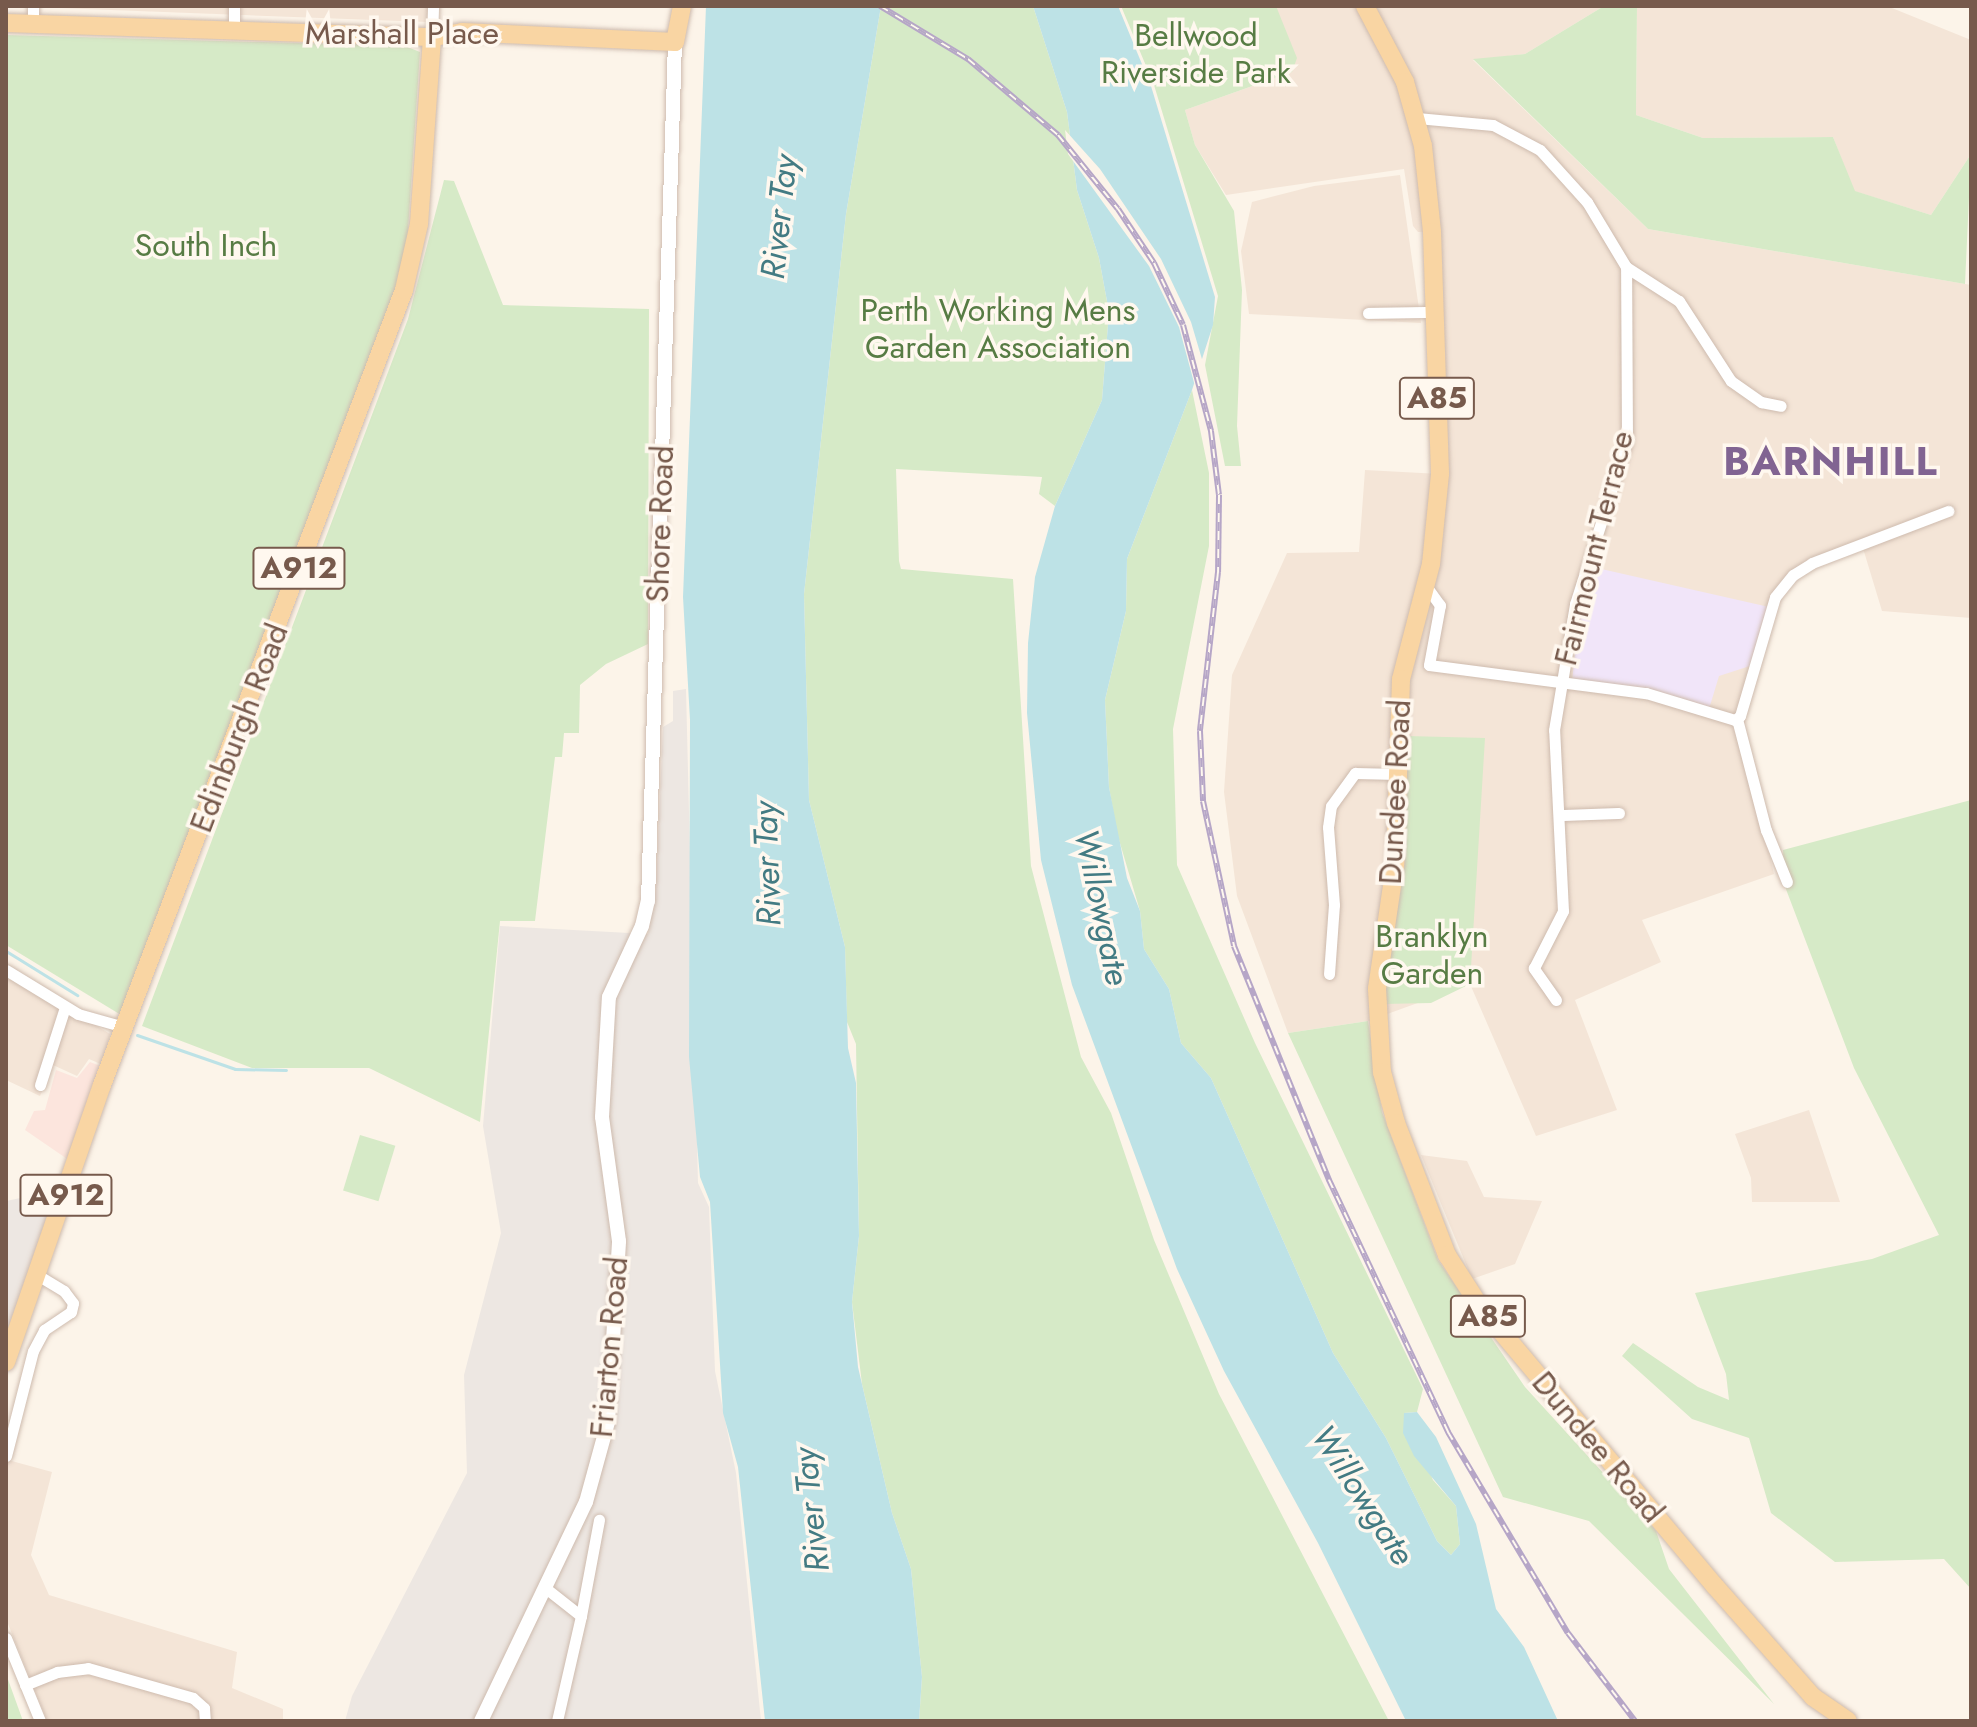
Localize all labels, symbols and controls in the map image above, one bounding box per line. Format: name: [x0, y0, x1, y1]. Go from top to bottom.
street label: Marshall Place: [305, 14, 499, 52]
park label: Bellwood Riverside Park: [1101, 17, 1291, 92]
water label: River Tay: [752, 153, 806, 281]
park label: South Inch: [135, 226, 277, 264]
park label: Perth Working Mens Garden Association: [861, 292, 1135, 367]
road number: A85: [1397, 372, 1477, 424]
street label: Fairmount Terrace: [1546, 427, 1642, 669]
district label: BARNHILL: [1723, 437, 1939, 485]
street label: Shore Road: [638, 445, 682, 603]
road number: A912: [251, 542, 347, 594]
street label: Edinburgh Road: [182, 618, 296, 838]
street label: Dundee Road: [1371, 699, 1419, 885]
water label: River Tay: [744, 801, 790, 927]
water label: Willowgate: [1066, 825, 1138, 989]
park label: Branklyn Garden: [1375, 918, 1489, 993]
road number: A912: [18, 1169, 114, 1221]
street label: Friarton Road: [582, 1255, 636, 1439]
road number: A85: [1448, 1290, 1528, 1342]
street label: Dundee Road: [1524, 1364, 1672, 1530]
water label: Willowgate: [1303, 1417, 1423, 1573]
water label: River Tay: [784, 1446, 838, 1574]

